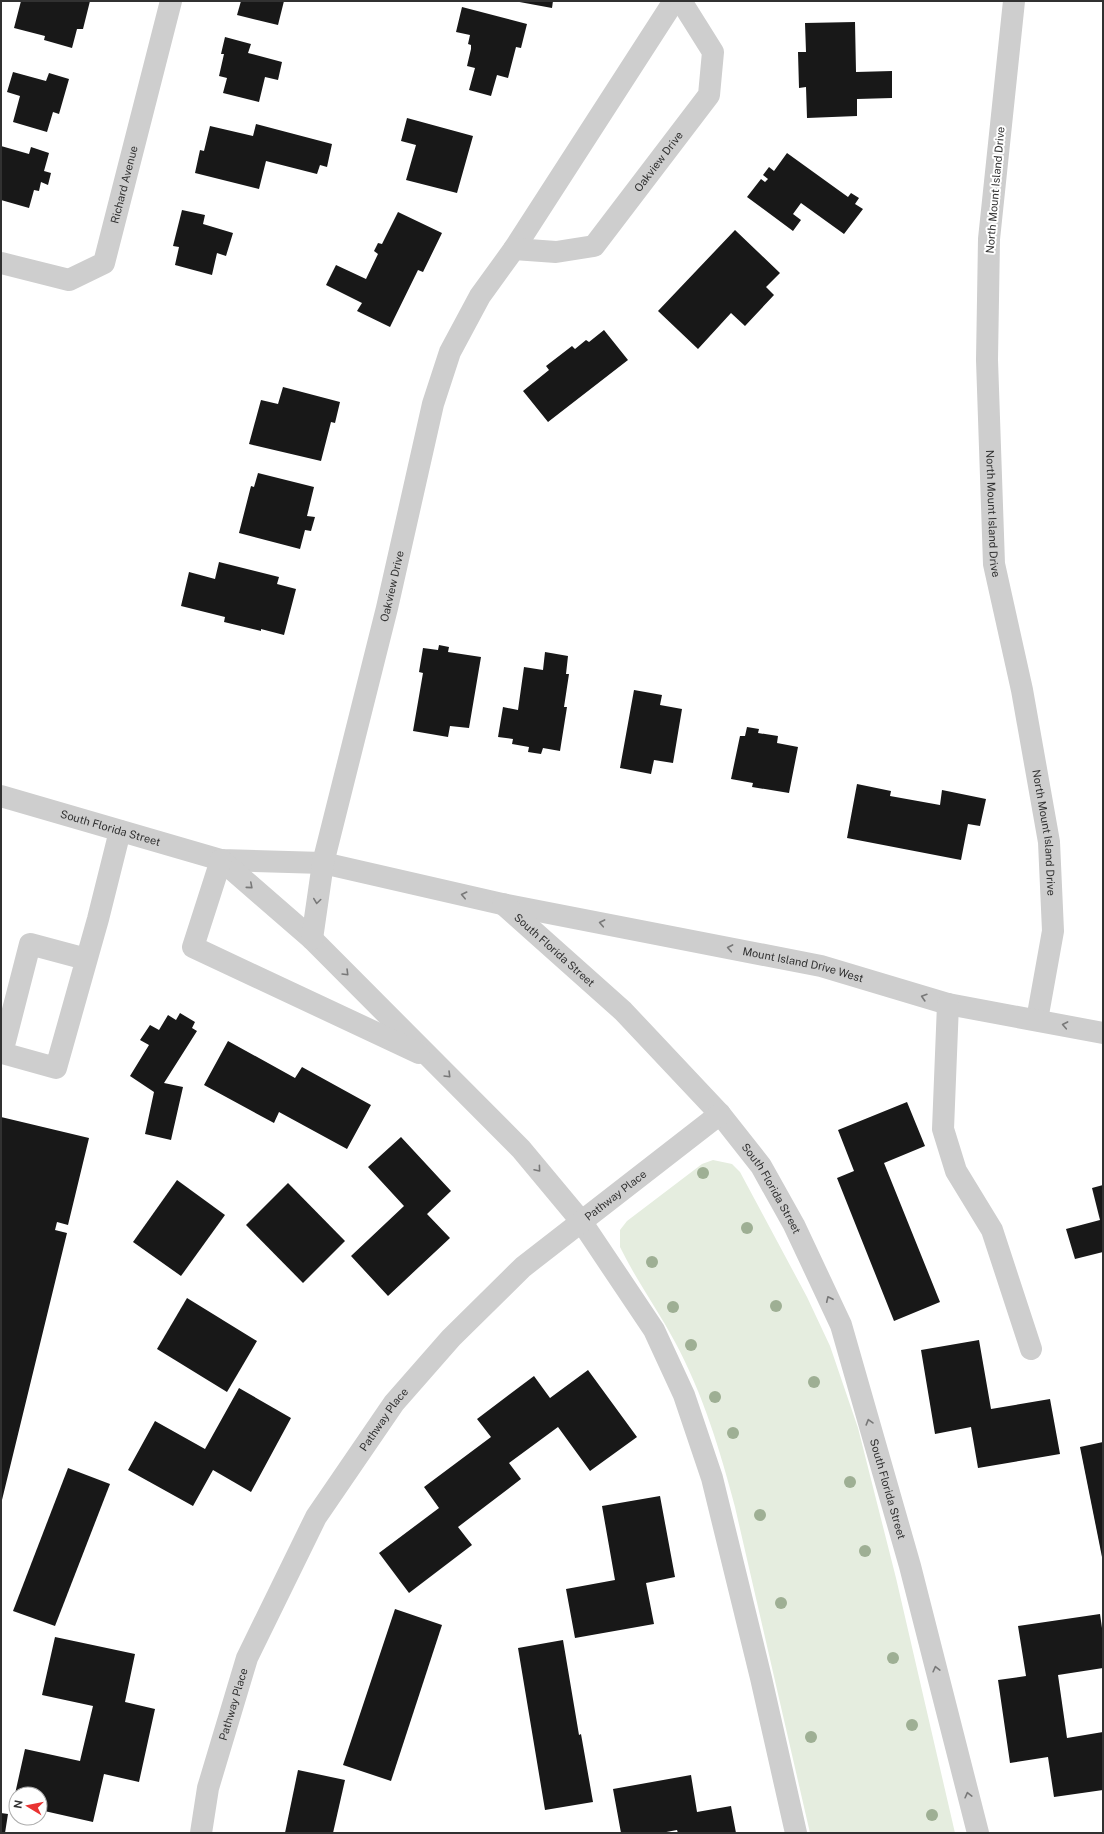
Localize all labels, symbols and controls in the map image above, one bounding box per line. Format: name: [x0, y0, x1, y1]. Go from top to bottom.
street label: North Mount Island Drive: [983, 126, 1007, 254]
street label: Oakview Drive: [632, 129, 685, 194]
street label: Richard Avenue: [108, 144, 140, 225]
street label: North Mount Island Drive: [984, 450, 1003, 578]
street label: Oakview Drive: [378, 550, 406, 623]
street label: North Mount Island Drive: [1030, 768, 1057, 896]
street label: South Florida Street: [59, 808, 162, 848]
one-way arrow: [245, 882, 253, 889]
one-way arrow: [461, 891, 467, 899]
one-way arrow: [313, 898, 322, 904]
street label: South Florida Street: [512, 911, 597, 989]
one-way arrow: [599, 919, 605, 928]
one-way arrow: [727, 944, 733, 953]
street label: Mount Island Drive West: [742, 945, 865, 984]
one-way arrow: [341, 968, 349, 976]
one-way arrow: [920, 993, 927, 1002]
one-way arrow: [1062, 1021, 1068, 1030]
one-way arrow: [443, 1070, 451, 1078]
street label: South Florida Street: [739, 1141, 803, 1235]
one-way arrow: [533, 1165, 540, 1172]
street label: Pathway Place: [582, 1168, 649, 1223]
one-way arrow: [826, 1296, 834, 1303]
street label: Pathway Place: [357, 1386, 410, 1453]
one-way arrow: [865, 1419, 874, 1426]
street label: South Florida Street: [868, 1437, 908, 1540]
one-way arrow: [933, 1666, 941, 1672]
street label: Pathway Place: [217, 1667, 250, 1742]
north arrow: [8, 1786, 48, 1826]
one-way arrow: [965, 1792, 973, 1798]
text: N: [11, 1799, 25, 1810]

